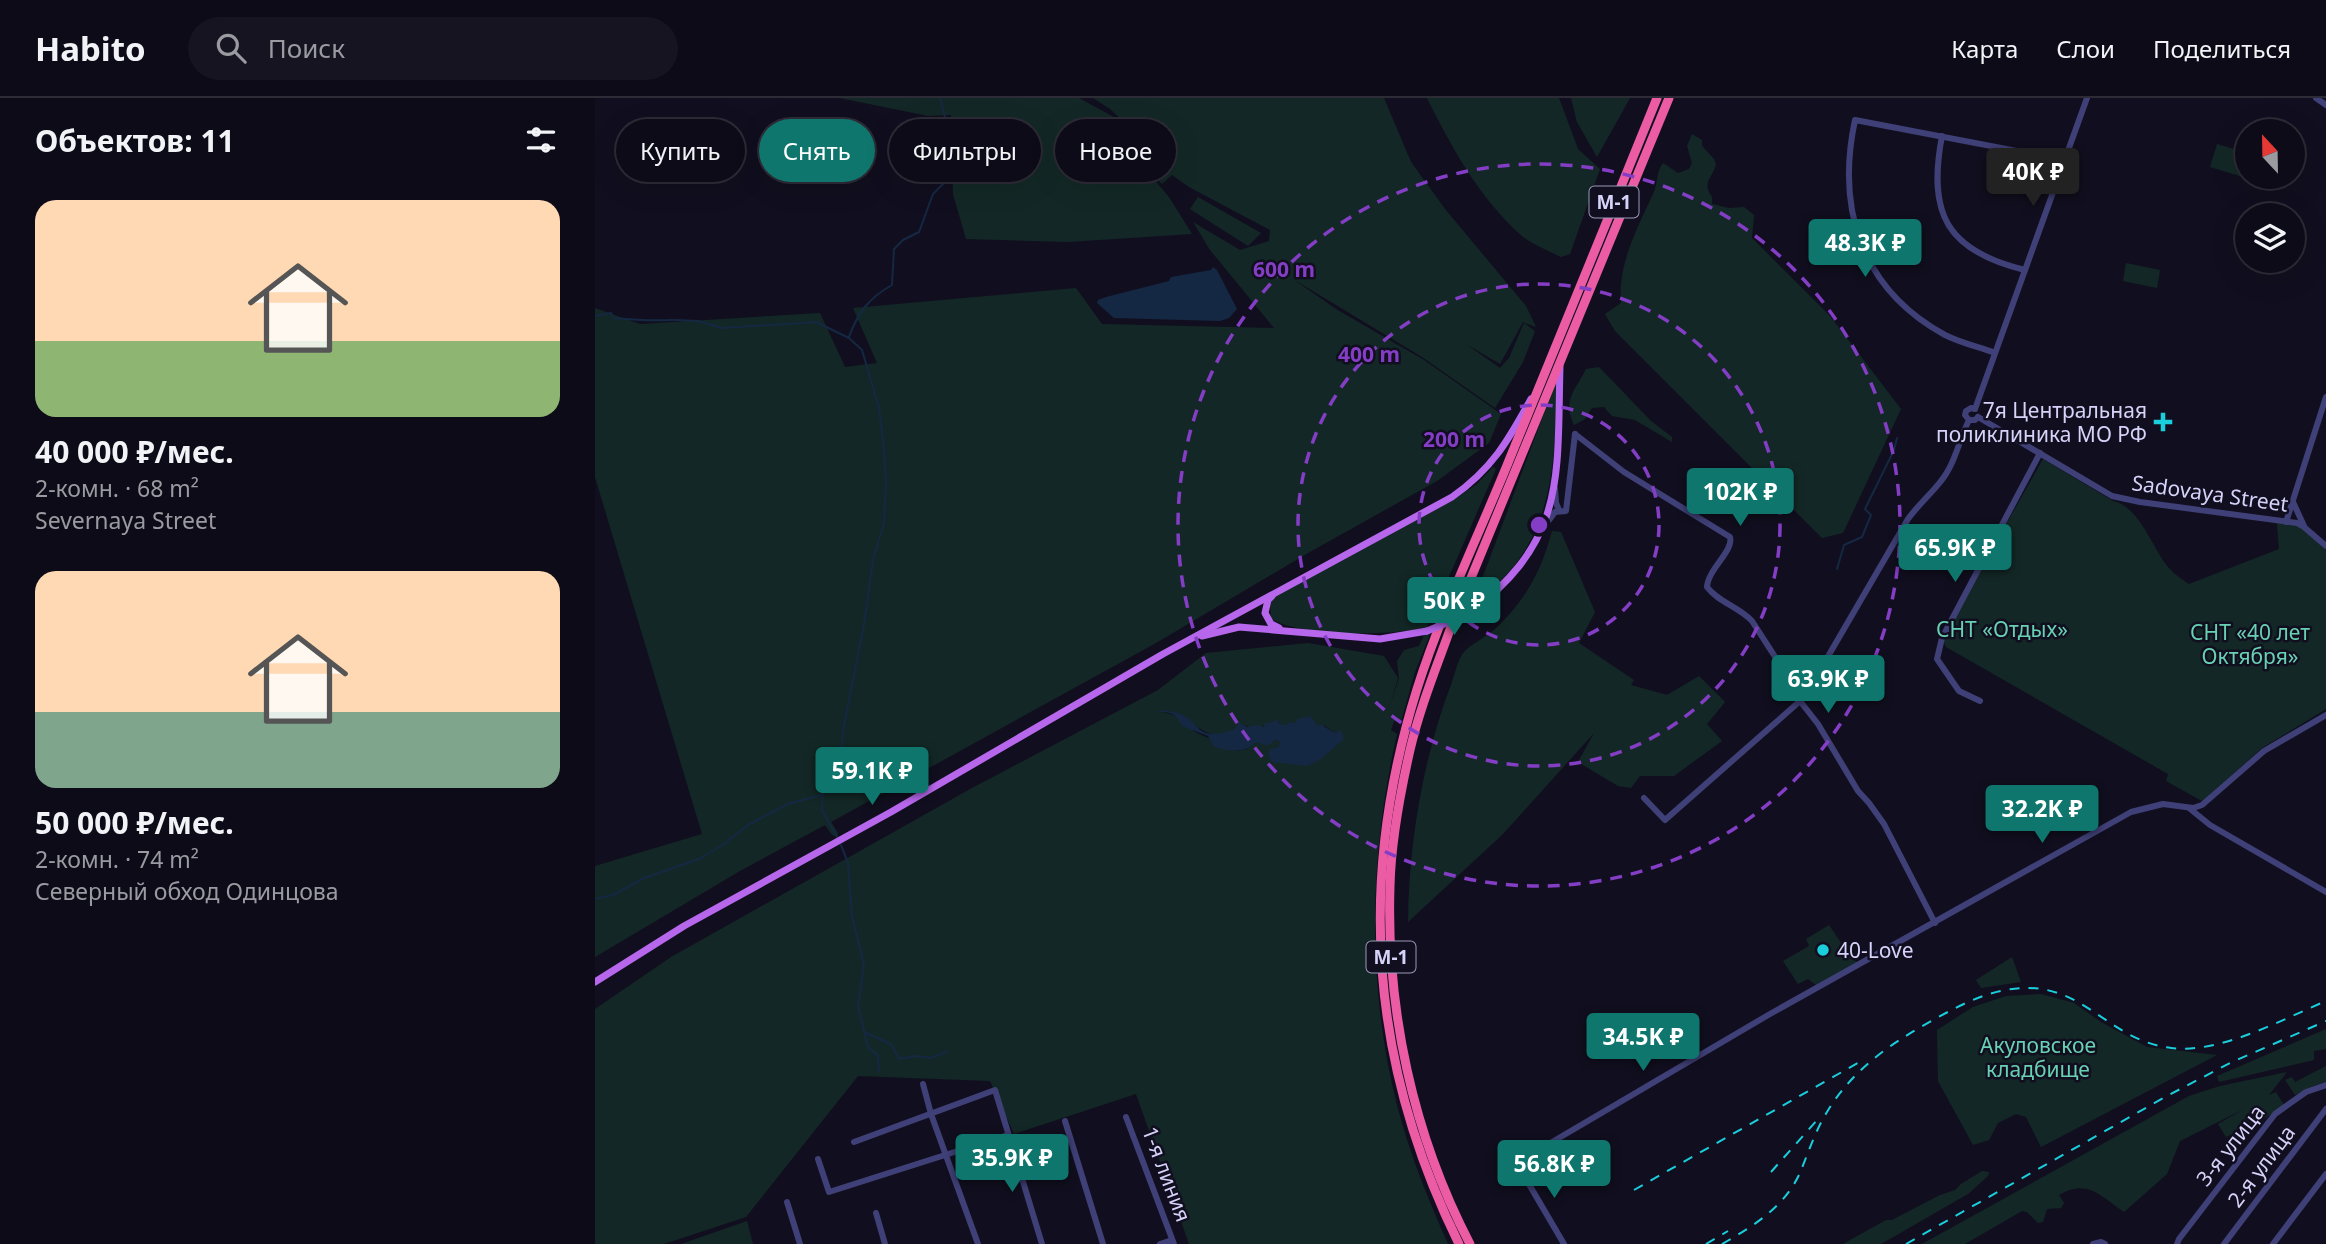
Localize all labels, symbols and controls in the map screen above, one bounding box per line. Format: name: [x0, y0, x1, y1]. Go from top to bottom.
search box: [188, 17, 678, 80]
text: Habito: [35, 26, 146, 71]
icon: search: [212, 29, 250, 67]
text: Поиск: [268, 30, 345, 66]
text: Карта: [1951, 32, 2018, 65]
text: Слои: [2056, 32, 2115, 65]
text: Поделиться: [2153, 32, 2291, 65]
chip: Купить: [616, 119, 745, 182]
chip: Снять: [759, 119, 875, 182]
chip: Фильтры: [889, 119, 1041, 182]
chip: Новое: [1055, 119, 1176, 182]
north arrow: [2235, 119, 2305, 189]
map controls: [2235, 119, 2305, 273]
text: Объектов: 11: [35, 120, 235, 161]
icon: filters: [522, 121, 560, 159]
pin: 40K ₽: [1984, 148, 2082, 208]
text: 40K ₽: [2002, 155, 2064, 187]
road number: М-1: [1590, 186, 1639, 218]
button: layers: [2235, 203, 2305, 273]
pin: 48.3K ₽: [1800, 220, 1930, 279]
text: 48.3K ₽: [1825, 226, 1905, 258]
icon: home: [235, 245, 361, 371]
text: 600 m: [1253, 255, 1315, 283]
text: 400 m: [1338, 340, 1400, 368]
place label: 7я Центральная поликлиника МО РФ: [1936, 396, 2147, 448]
marker: 7я Центральная поликлиника МО РФ: [2153, 412, 2173, 432]
text: 200 m: [1423, 425, 1485, 453]
text: 40 000 ₽/мес.: [35, 431, 234, 472]
pin: 102K ₽: [1683, 468, 1797, 528]
street label: Sadovaya Street: [2130, 468, 2290, 518]
text: 2-комн. · 68 m²: [35, 472, 199, 504]
text: 102K ₽: [1703, 475, 1777, 507]
text: Severnaya Street: [35, 504, 216, 536]
centre of rings: [1527, 513, 1551, 537]
pin: 65.9K ₽: [1890, 524, 2020, 584]
text: 65.9K ₽: [1915, 531, 1995, 563]
pin: 50K ₽: [1405, 578, 1503, 637]
text: 50K ₽: [1423, 584, 1485, 616]
park label: СНТ «Отдых»: [1936, 615, 2068, 643]
icon: home: [235, 616, 361, 742]
park label: СНТ «40 лет Октября»: [2190, 618, 2310, 670]
pin: 63.9K ₽: [1763, 656, 1893, 715]
text: 63.9K ₽: [1788, 662, 1868, 694]
pin: 59.1K ₽: [807, 748, 937, 807]
text: 59.1K ₽: [832, 754, 912, 786]
pin: 32.2K ₽: [1977, 786, 2107, 845]
text: 32.2K ₽: [2002, 792, 2082, 824]
text: 50 000 ₽/мес.: [35, 802, 234, 843]
text: 2-комн. · 74 m²: [35, 843, 199, 875]
text: Северный обход Одинцова: [35, 875, 339, 907]
place label: 40-Love: [1837, 936, 1914, 964]
road number: М-1: [1367, 942, 1415, 972]
marker: 40-Love: [1815, 942, 1831, 958]
pin: 34.5K ₽: [1578, 1014, 1708, 1073]
text: 34.5K ₽: [1603, 1020, 1683, 1052]
park label: Акуловское кладбище: [1980, 1031, 2096, 1083]
street label: 3-я улица: [2189, 1099, 2271, 1191]
street label: 2-я улица: [2221, 1119, 2301, 1213]
street label: 1-я линия: [1136, 1122, 1198, 1226]
pin: 35.9K ₽: [947, 1134, 1077, 1194]
pin: 56.8K ₽: [1489, 1140, 1619, 1200]
text: 35.9K ₽: [972, 1141, 1052, 1173]
text: 56.8K ₽: [1514, 1147, 1594, 1179]

